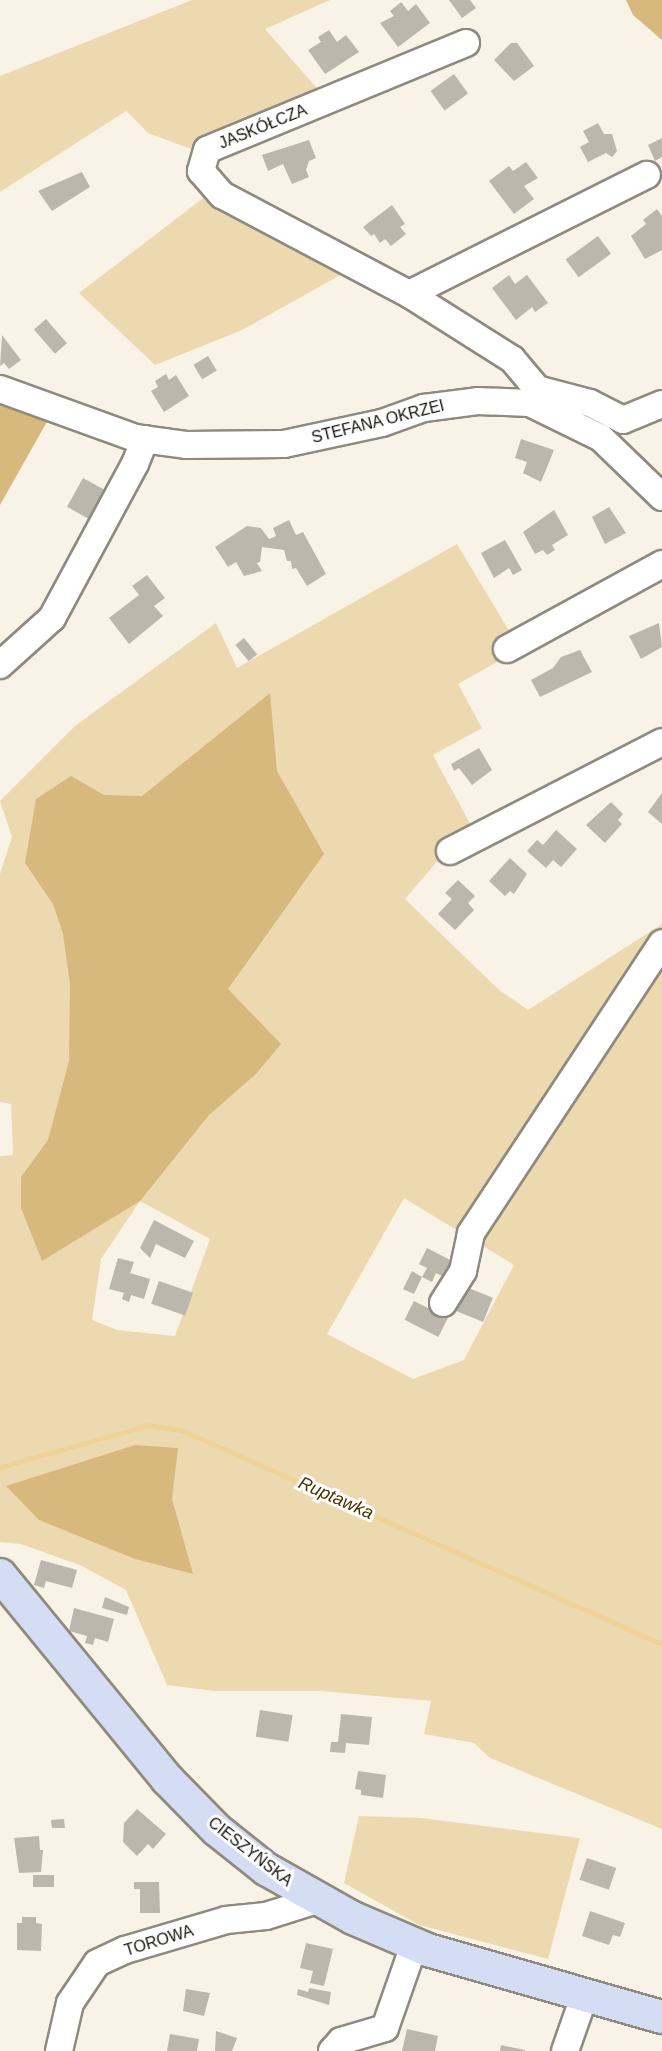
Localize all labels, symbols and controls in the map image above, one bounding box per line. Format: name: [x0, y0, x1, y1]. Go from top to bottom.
street label: JASKÓŁCZA: [216, 101, 310, 153]
street label: STEFANA OKRZEI: [309, 396, 447, 448]
water label: Ruptawka: [295, 1472, 377, 1524]
street label: CIESZYŃSKA: [204, 1813, 296, 1891]
street label: TOROWA: [122, 1921, 196, 1961]

